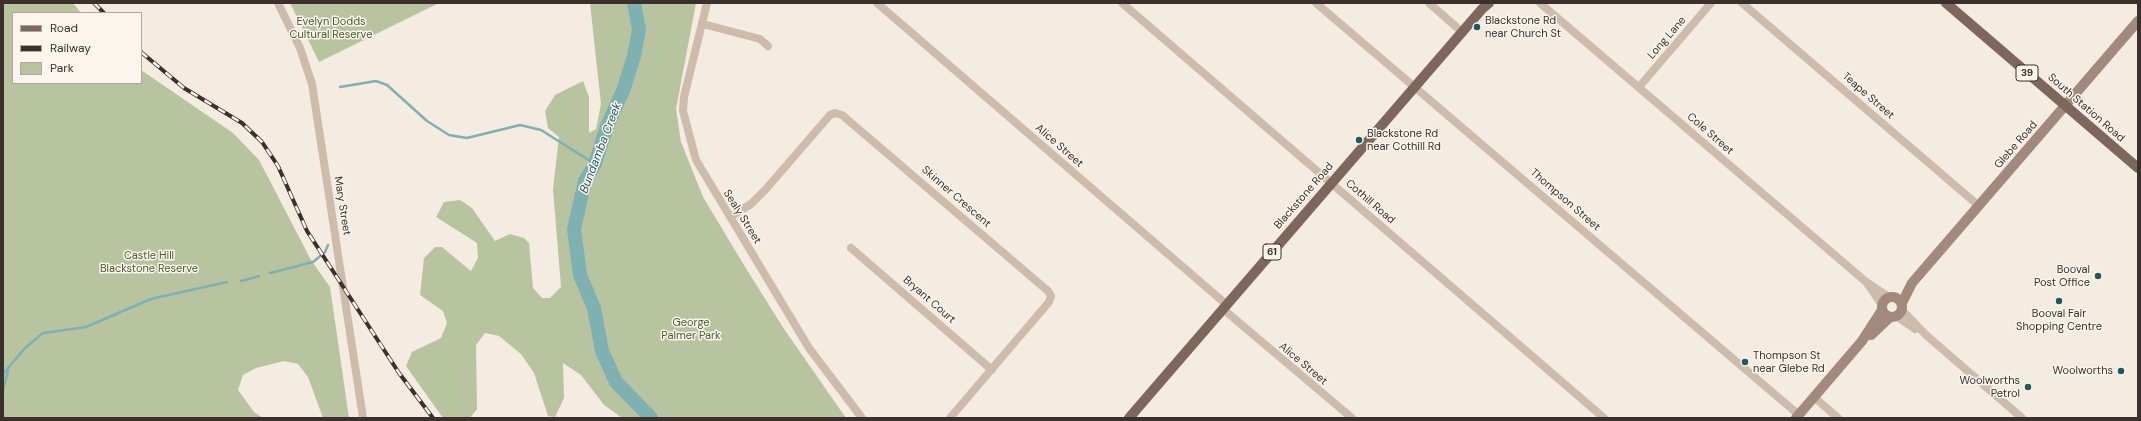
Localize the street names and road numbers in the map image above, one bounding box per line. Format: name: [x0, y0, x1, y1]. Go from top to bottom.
street label: Long Lane: [1645, 14, 1689, 62]
road number: 39: [2016, 65, 2038, 81]
street label: Teape Street: [1839, 70, 1897, 122]
street label: South Station Road: [2045, 71, 2127, 145]
street label: Cole Street: [1684, 110, 1736, 158]
street label: Glebe Road: [1992, 119, 2040, 171]
street label: Alice Street: [1032, 122, 1086, 170]
street label: Blackstone Road: [1272, 160, 1336, 232]
street label: Skinner Crescent: [919, 163, 993, 231]
street label: Thompson Street: [1527, 166, 1603, 234]
street label: Mary Street: [331, 176, 353, 236]
street label: Cothill Road: [1343, 177, 1397, 227]
street label: Sealy Street: [720, 188, 764, 246]
road number: 61: [1263, 244, 1281, 260]
street label: Bryant Court: [900, 274, 958, 326]
street label: Alice Street: [1276, 340, 1330, 388]

